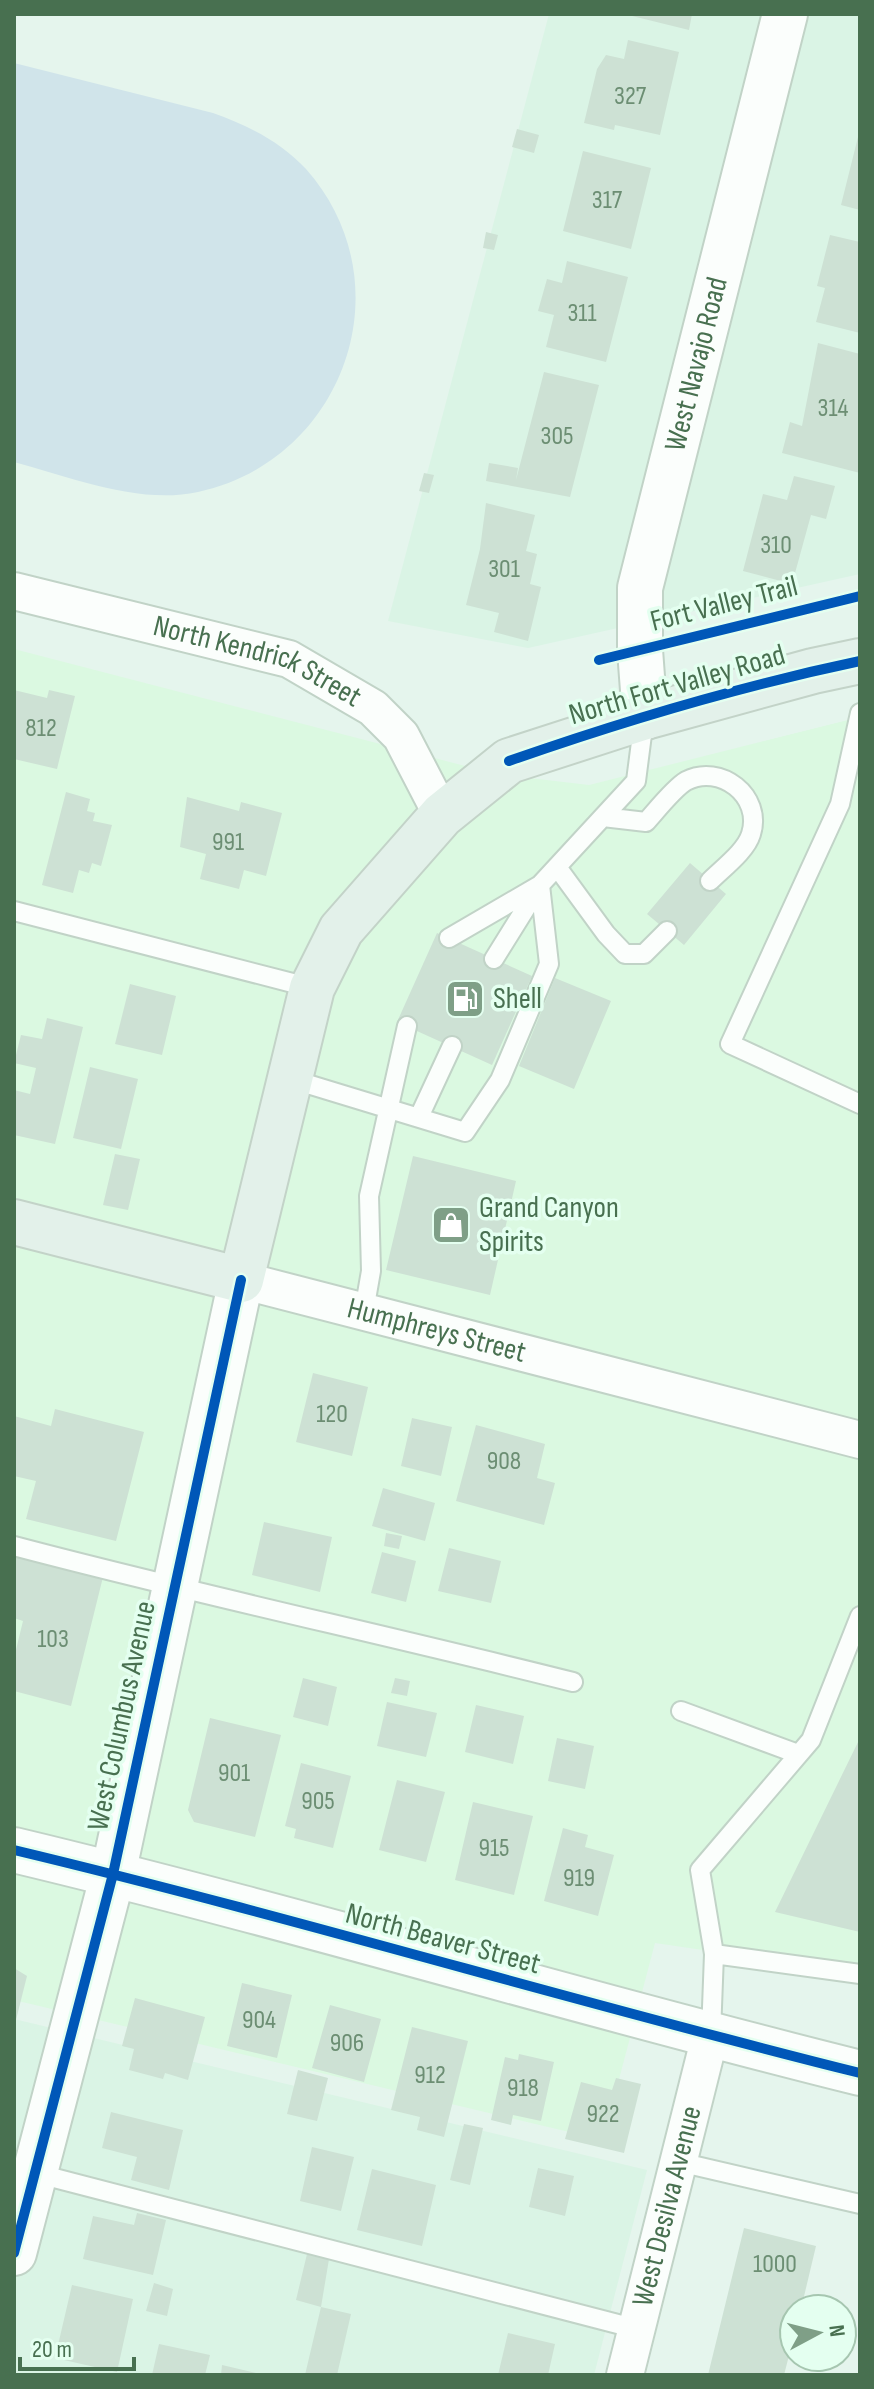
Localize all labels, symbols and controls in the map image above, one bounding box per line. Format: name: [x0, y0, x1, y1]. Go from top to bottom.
house number: 327: [614, 81, 647, 112]
house number: 317: [592, 185, 623, 216]
street label: West Navajo Road: [657, 274, 736, 455]
house number: 311: [567, 298, 597, 329]
house number: 314: [818, 393, 849, 424]
house number: 305: [541, 421, 573, 452]
house number: 310: [760, 530, 792, 561]
house number: 301: [488, 554, 520, 585]
street label: Fort Valley Trail: [647, 568, 801, 640]
street label: North Kendrick Street: [150, 608, 368, 715]
street label: North Fort Valley Road: [565, 637, 789, 733]
house number: 812: [25, 713, 57, 744]
house number: 991: [212, 827, 244, 858]
fuel station icon: Shell: [444, 978, 486, 1020]
place label: Shell: [493, 981, 542, 1017]
place label: Grand Canyon Spirits: [479, 1190, 619, 1260]
shop icon: Grand Canyon Spirits: [430, 1204, 472, 1246]
street label: Humphreys Street: [344, 1290, 530, 1371]
house number: 120: [316, 1399, 348, 1430]
house number: 908: [487, 1446, 521, 1477]
street label: West Columbus Avenue: [80, 1598, 164, 1834]
house number: 103: [37, 1624, 69, 1655]
house number: 901: [218, 1758, 250, 1789]
house number: 905: [301, 1786, 335, 1817]
house number: 915: [478, 1833, 510, 1864]
house number: 919: [563, 1863, 595, 1894]
street label: North Beaver Street: [342, 1896, 544, 1982]
house number: 904: [242, 2005, 276, 2036]
house number: 906: [330, 2028, 364, 2059]
house number: 912: [414, 2060, 446, 2091]
house number: 918: [507, 2073, 539, 2104]
house number: 922: [587, 2099, 620, 2130]
street label: West Desilva Avenue: [625, 2102, 710, 2310]
house number: 1000: [753, 2249, 797, 2280]
north arrow: [778, 2293, 858, 2373]
scale bar: [20, 2321, 134, 2371]
text: N: [822, 2323, 850, 2338]
text: 20 m: [32, 2335, 72, 2364]

